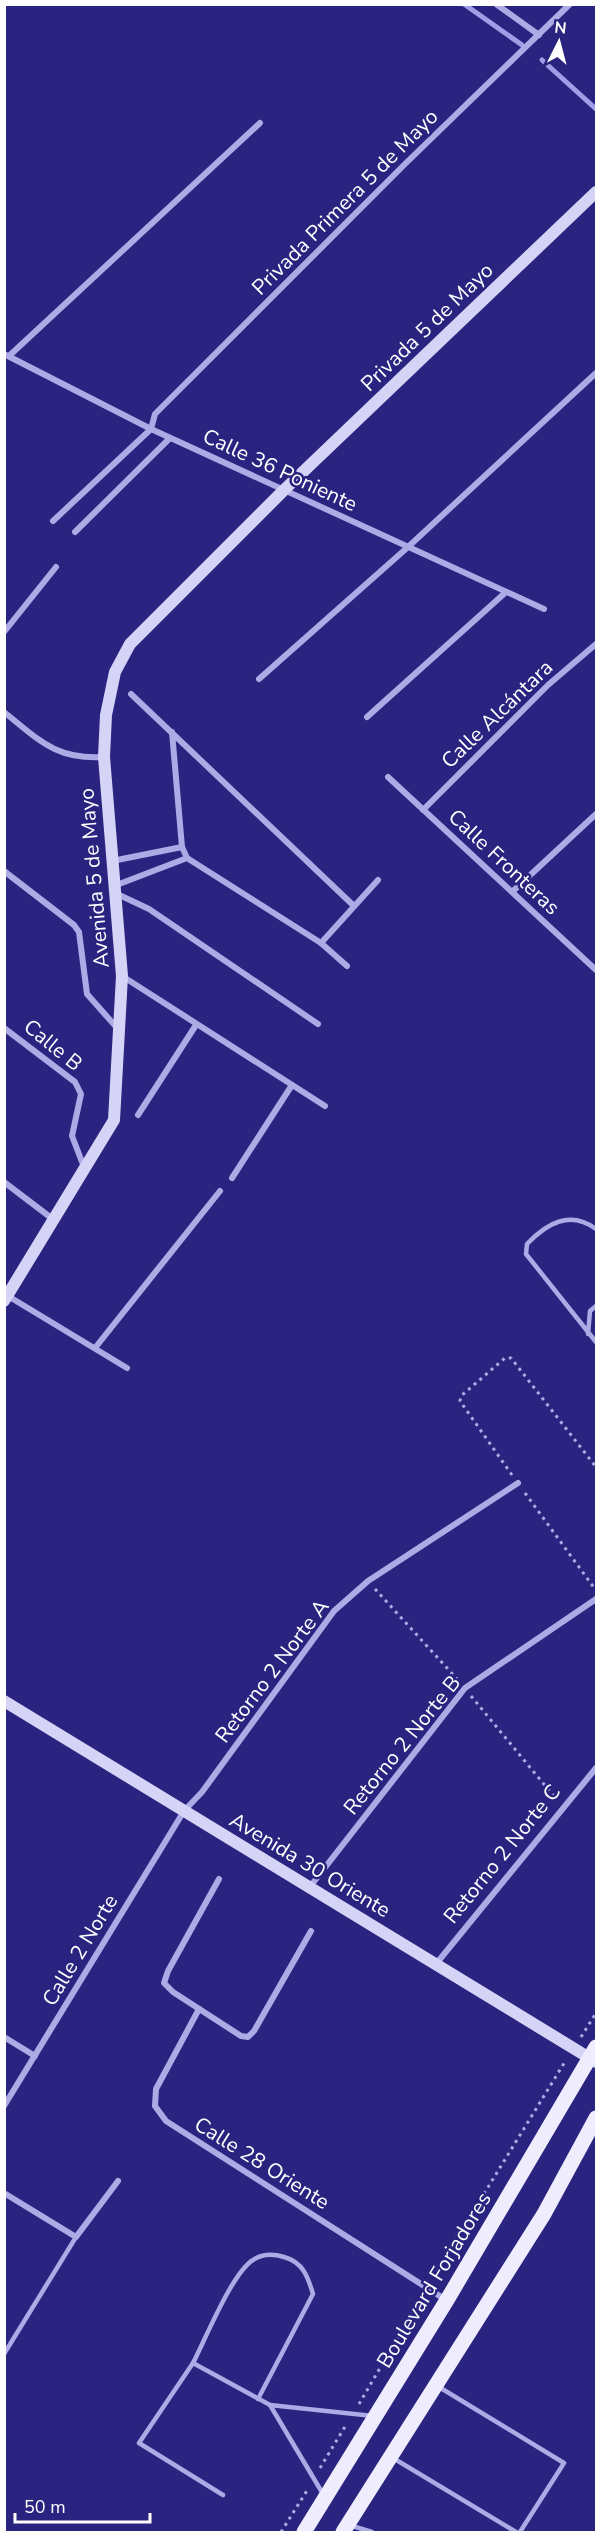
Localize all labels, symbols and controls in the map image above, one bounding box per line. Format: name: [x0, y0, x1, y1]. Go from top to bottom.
north arrow: [529, 12, 589, 72]
text: N: [553, 17, 568, 40]
street label: Privada Primera 5 de Mayo: [246, 103, 444, 301]
street label: Privada 5 de Mayo: [355, 256, 499, 398]
street label: Calle 36 Poniente: [198, 422, 362, 518]
street label: Calle Alcántara: [435, 654, 559, 774]
street label: Avenida 5 de Mayo: [72, 787, 116, 969]
street label: Calle Fronteras: [442, 803, 566, 921]
street label: Calle B: [18, 1013, 88, 1077]
street label: Retorno 2 Norte A: [209, 1594, 335, 1748]
street label: Retorno 2 Norte B: [337, 1669, 467, 1821]
street label: Retorno 2 Norte C: [437, 1778, 567, 1930]
street label: Avenida 30 Oriente: [224, 1806, 396, 1924]
street label: Calle 2 Norte: [36, 1889, 124, 2011]
street label: Calle 28 Oriente: [189, 2110, 335, 2216]
street label: Boulevard Forjadores: [370, 2187, 498, 2373]
scale bar: [15, 2486, 150, 2524]
text: 50 m: [24, 2495, 66, 2519]

